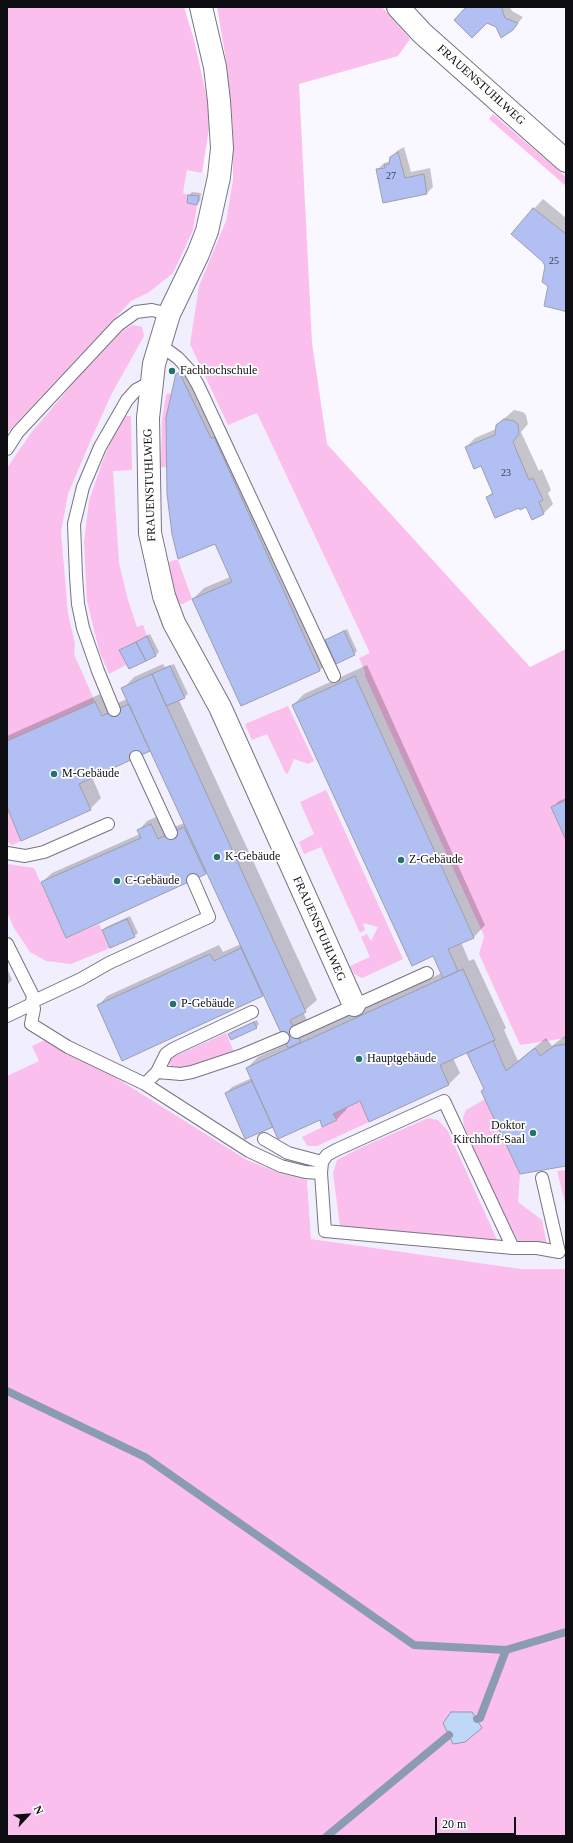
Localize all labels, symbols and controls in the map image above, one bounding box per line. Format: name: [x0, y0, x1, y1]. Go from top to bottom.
street label: FRAUENSTUHLWEG: [434, 42, 528, 128]
house number: 27: [386, 170, 396, 182]
house number: 25: [549, 255, 559, 267]
place label: Fachhochschule: [180, 364, 257, 378]
marker: Fachhochschule: [167, 366, 177, 376]
street label: FRAUENSTUHLWEG: [141, 428, 159, 542]
house number: 23: [501, 467, 511, 479]
place label: M-Gebäude: [62, 767, 119, 781]
marker: M-Gebäude: [49, 769, 59, 779]
place label: K-Gebäude: [225, 850, 280, 864]
marker: K-Gebäude: [212, 852, 222, 862]
place label: Z-Gebäude: [409, 853, 463, 867]
marker: Z-Gebäude: [396, 855, 406, 865]
place label: C-Gebäude: [125, 874, 180, 888]
street label: FRAUENSTUHLWEG: [289, 874, 349, 984]
marker: C-Gebäude: [112, 876, 122, 886]
place label: P-Gebäude: [181, 997, 234, 1011]
marker: P-Gebäude: [168, 999, 178, 1009]
place label: Hauptgebäude: [367, 1052, 436, 1066]
marker: Hauptgebäude: [354, 1054, 364, 1064]
place label: Doktor Kirchhoff-Saal: [453, 1119, 525, 1147]
marker: Doktor Kirchhoff-Saal: [528, 1128, 538, 1138]
north arrow: [8, 1795, 48, 1835]
text: N: [32, 1804, 46, 1816]
scale bar: [437, 1809, 518, 1835]
text: 20 m: [442, 1817, 466, 1831]

